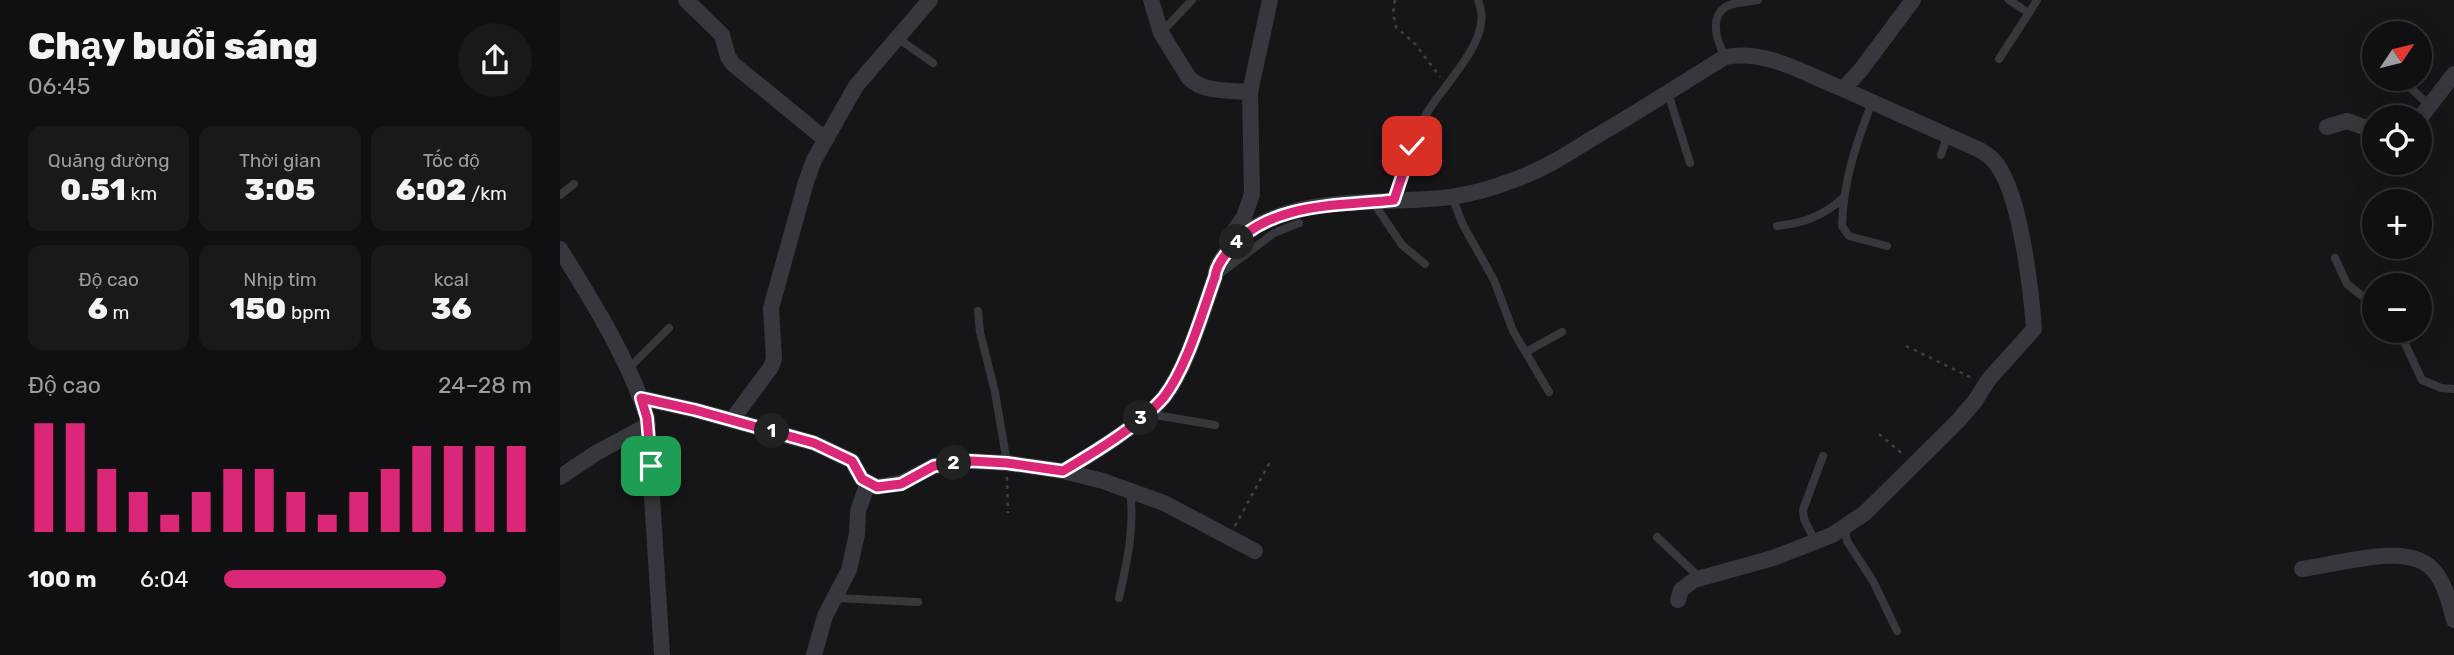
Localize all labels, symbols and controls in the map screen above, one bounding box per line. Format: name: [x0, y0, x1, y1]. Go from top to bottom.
north arrow: [2362, 21, 2432, 91]
map controls: [2362, 21, 2432, 343]
text: Chạy buổi sáng: [28, 23, 318, 69]
button: share: [458, 23, 532, 97]
text: 06:45: [28, 72, 90, 100]
button: locate: [2362, 105, 2432, 175]
pin: [1382, 116, 1442, 176]
icon: check: [1393, 127, 1431, 165]
text: Quãng đường: [48, 149, 169, 172]
text: Thời gian: [239, 149, 321, 172]
text: Tốc độ: [423, 149, 480, 172]
text: 0.51: [60, 172, 126, 208]
text: 3:05: [245, 172, 315, 208]
text: 6:02: [396, 172, 466, 208]
text: km: [126, 182, 157, 205]
text: /km: [466, 182, 507, 205]
button: +: [2362, 189, 2432, 259]
pin: 4: [1220, 224, 1254, 260]
text: 4: [1230, 230, 1243, 253]
text: Độ cao: [78, 268, 139, 291]
text: Nhịp tim: [243, 268, 317, 291]
text: kcal: [434, 268, 469, 291]
button: −: [2362, 273, 2432, 343]
text: 6: [88, 291, 108, 327]
text: 150: [229, 291, 286, 327]
text: 36: [431, 291, 472, 327]
text: m: [108, 301, 130, 324]
text: bpm: [286, 301, 331, 324]
text: Độ cao: [28, 371, 101, 399]
text: 24–28 m: [438, 371, 532, 399]
pin: 3: [1124, 400, 1158, 436]
text: 3: [1134, 406, 1147, 429]
pin: 1: [754, 414, 790, 448]
text: 1: [767, 419, 776, 442]
pin: [621, 436, 681, 496]
pin: 2: [936, 446, 972, 480]
icon: arrive: [632, 447, 670, 485]
text: 2: [947, 451, 960, 474]
text: 100 m: [28, 565, 97, 593]
text: 6:04: [140, 565, 189, 593]

